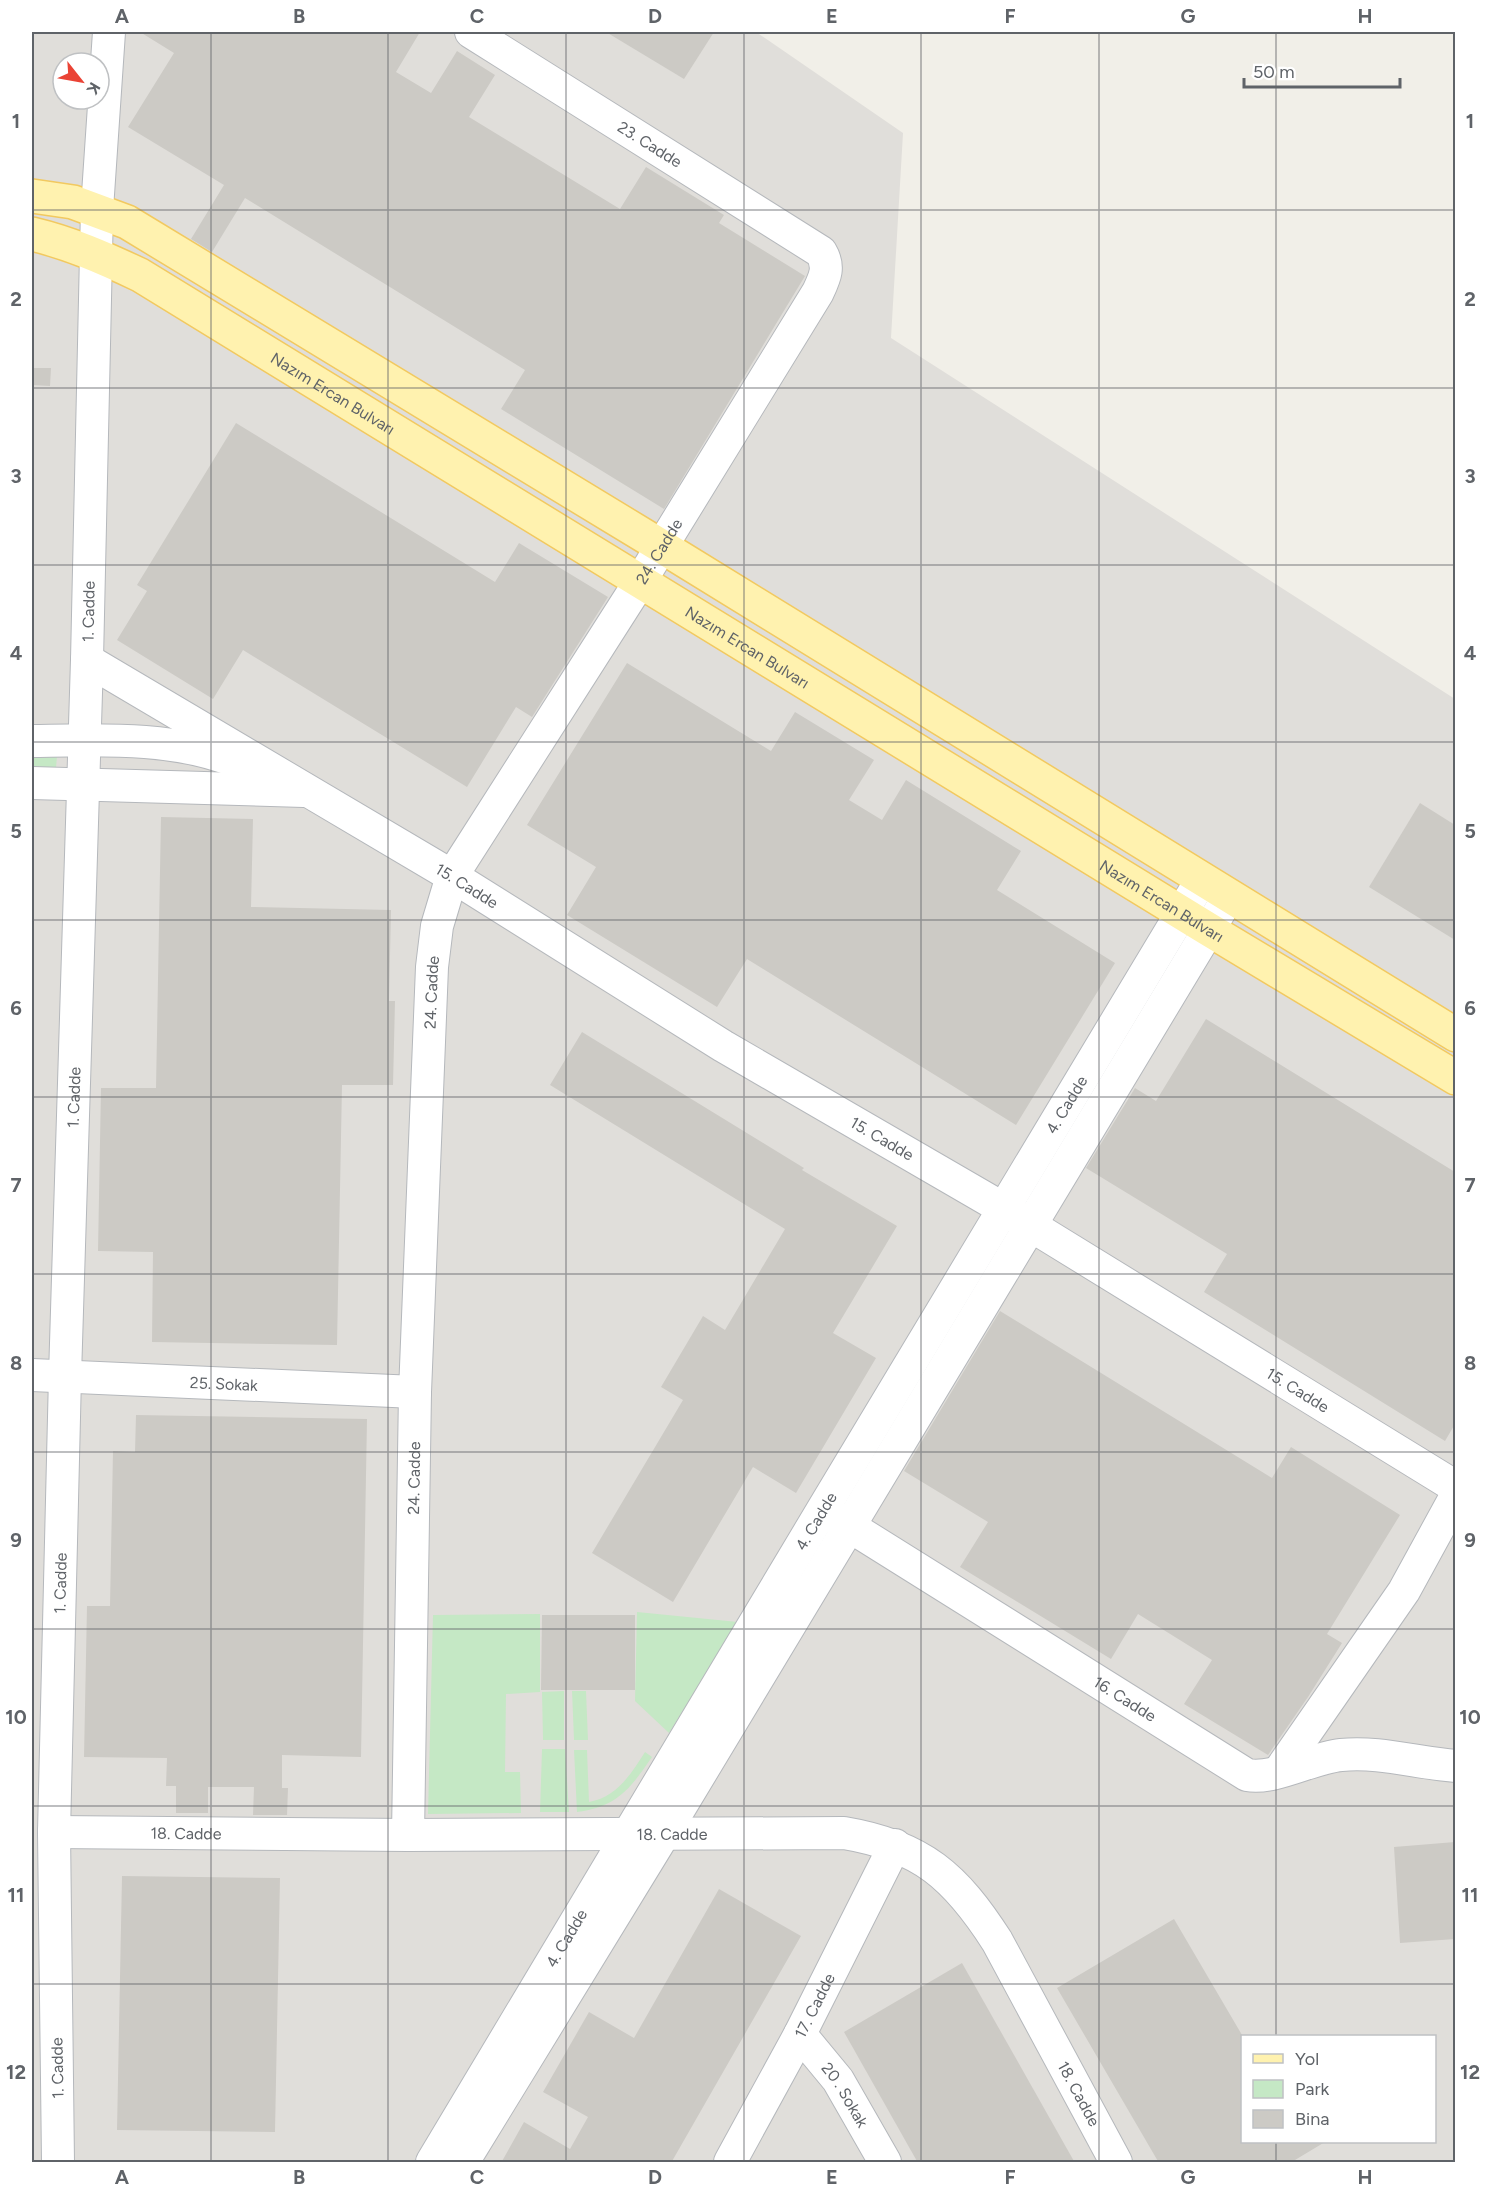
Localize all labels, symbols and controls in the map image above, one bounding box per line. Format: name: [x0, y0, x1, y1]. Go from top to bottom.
text: A: [115, 4, 130, 28]
text: B: [293, 4, 305, 28]
text: C: [470, 4, 484, 28]
text: D: [648, 4, 662, 28]
text: E: [826, 4, 838, 28]
text: F: [1004, 4, 1016, 28]
text: G: [1181, 4, 1196, 28]
text: H: [1358, 4, 1373, 28]
north arrow: [51, 51, 111, 111]
scale bar: [1244, 51, 1400, 89]
text: 50 m: [1253, 61, 1295, 83]
text: K: [82, 79, 104, 98]
text: 1: [12, 109, 20, 133]
text: 1: [1466, 109, 1474, 133]
street label: 23. Cadde: [614, 117, 686, 172]
text: 2: [10, 287, 22, 311]
text: 2: [1464, 287, 1476, 311]
street label: Nazım Ercan Bulvarı: [267, 348, 398, 439]
text: 3: [10, 464, 22, 488]
text: 3: [1464, 464, 1476, 488]
street label: 24. Cadde: [632, 515, 687, 588]
street label: 1. Cadde: [78, 580, 99, 642]
street label: Nazım Ercan Bulvarı: [682, 602, 813, 693]
text: 4: [10, 641, 23, 665]
text: 4: [1464, 641, 1477, 665]
text: 5: [10, 819, 22, 843]
text: 5: [1464, 819, 1476, 843]
street label: Nazım Ercan Bulvarı: [1096, 856, 1227, 946]
street label: 15. Cadde: [432, 859, 502, 913]
street label: 24. Cadde: [421, 954, 443, 1029]
text: 6: [10, 996, 22, 1020]
text: 6: [1464, 996, 1476, 1020]
street label: 1. Cadde: [64, 1066, 85, 1128]
street label: 4. Cadde: [1042, 1072, 1092, 1137]
street label: 15. Cadde: [847, 1113, 917, 1165]
text: 7: [10, 1173, 22, 1197]
text: 7: [1464, 1173, 1476, 1197]
text: 8: [10, 1351, 22, 1375]
text: 8: [1464, 1351, 1476, 1375]
street label: 15. Cadde: [1263, 1364, 1333, 1417]
street label: 25. Sokak: [189, 1373, 258, 1395]
street label: 24. Cadde: [404, 1441, 424, 1515]
street label: 4. Cadde: [791, 1489, 841, 1554]
text: 9: [10, 1528, 22, 1552]
text: 9: [1464, 1528, 1476, 1552]
street label: 1. Cadde: [50, 1552, 71, 1614]
street label: 16. Cadde: [1090, 1672, 1160, 1726]
text: 10: [5, 1705, 27, 1729]
text: 10: [1459, 1705, 1481, 1729]
street label: 18. Cadde: [150, 1824, 222, 1843]
street label: 18. Cadde: [636, 1825, 708, 1844]
text: 11: [8, 1883, 24, 1907]
text: 11: [1462, 1883, 1478, 1907]
street label: 4. Cadde: [542, 1906, 591, 1971]
street label: 17. Cadde: [791, 1970, 839, 2041]
legend: [1241, 2035, 1436, 2143]
street label: 1. Cadde: [47, 2037, 68, 2099]
text: Yol: [1295, 2048, 1319, 2070]
street label: 18. Cadde: [1054, 2058, 1104, 2130]
street label: 20 . Sokak: [817, 2059, 872, 2131]
text: 12: [6, 2060, 26, 2084]
text: 12: [1460, 2060, 1480, 2084]
text: Park: [1295, 2078, 1330, 2100]
text: Bina: [1295, 2108, 1329, 2130]
text: A: [115, 2165, 130, 2189]
text: B: [293, 2165, 305, 2189]
text: C: [470, 2165, 484, 2189]
text: D: [648, 2165, 662, 2189]
text: E: [826, 2165, 838, 2189]
text: F: [1004, 2165, 1016, 2189]
text: G: [1181, 2165, 1196, 2189]
text: H: [1358, 2165, 1373, 2189]

